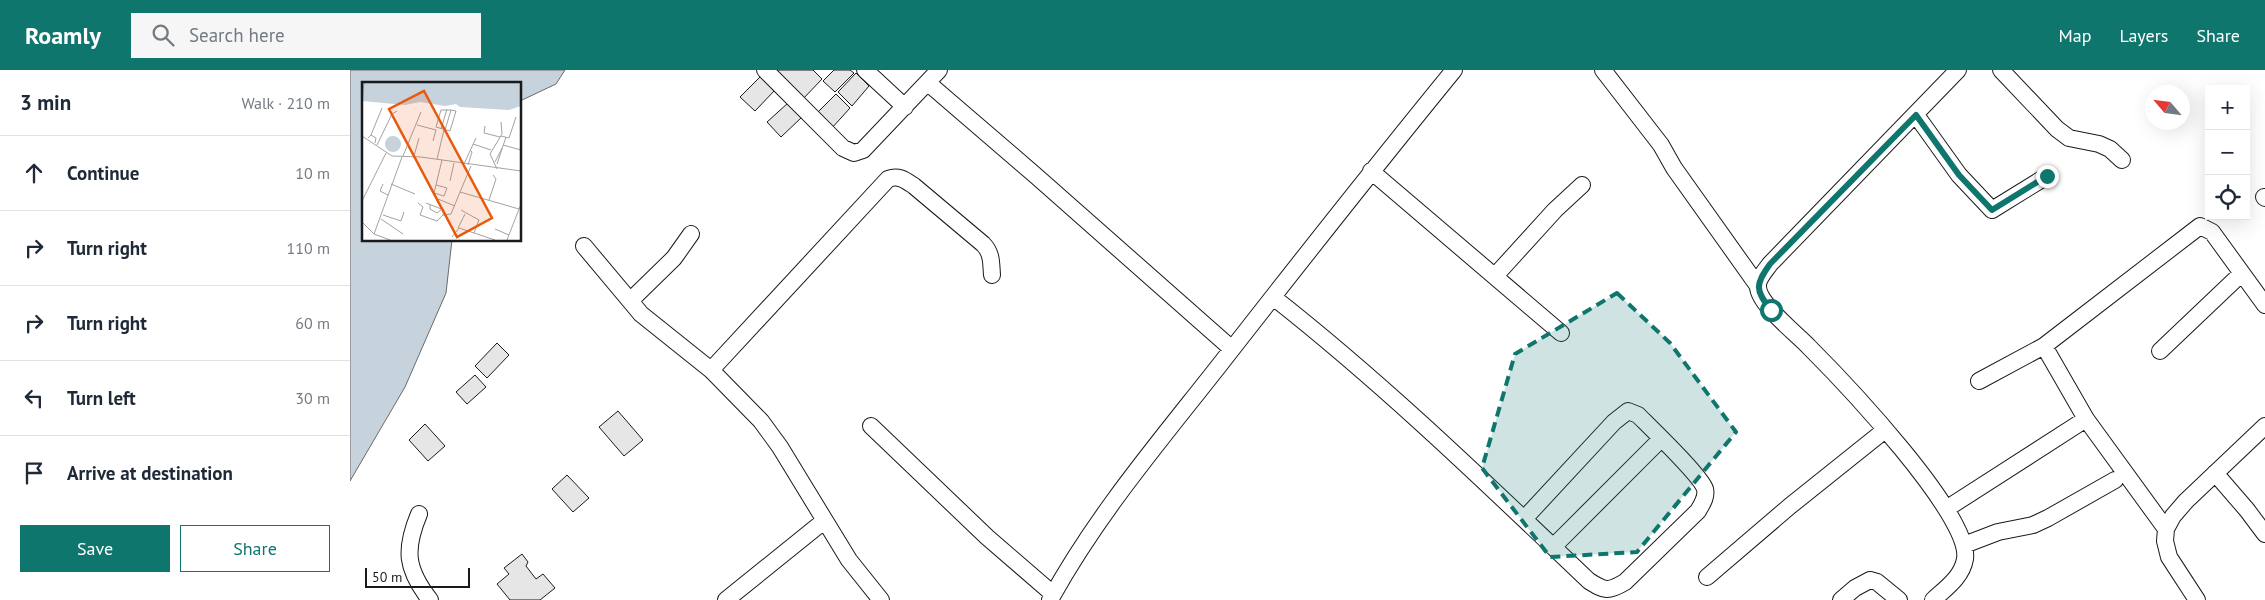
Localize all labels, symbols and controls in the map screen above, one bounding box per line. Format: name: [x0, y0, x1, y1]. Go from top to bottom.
search box: [131, 13, 481, 58]
text: Roamly: [25, 20, 101, 51]
icon: search: [149, 21, 177, 49]
text: Search here: [189, 23, 285, 47]
text: Map: [2059, 24, 2091, 47]
text: Layers: [2119, 24, 2168, 47]
text: Share: [2196, 24, 2240, 47]
inset map: [362, 82, 521, 241]
north arrow: [2145, 85, 2190, 130]
map controls: [2205, 85, 2250, 220]
button: +: [2205, 85, 2250, 130]
text: 3 min: [20, 89, 71, 116]
text: Walk · 210 m: [241, 93, 330, 113]
button: −: [2205, 130, 2250, 175]
icon: ahead: [20, 159, 48, 187]
text: Continue: [67, 161, 139, 185]
text: 10 m: [295, 163, 330, 183]
route end: [2036, 165, 2059, 188]
button: locate: [2205, 175, 2250, 220]
icon: right: [20, 234, 48, 262]
text: Turn right: [67, 236, 147, 260]
text: 110 m: [287, 238, 330, 258]
route start: [1760, 299, 1783, 322]
icon: right: [20, 309, 48, 337]
text: Turn right: [67, 311, 147, 335]
text: 60 m: [295, 313, 330, 333]
icon: left: [20, 384, 48, 412]
text: Turn left: [67, 386, 136, 410]
text: 30 m: [295, 388, 330, 408]
icon: arrive: [20, 459, 48, 487]
text: Arrive at destination: [67, 461, 233, 485]
button: Save: [20, 525, 170, 572]
button: Share: [180, 525, 330, 572]
scale bar: [365, 565, 470, 588]
text: 50 m: [372, 568, 402, 586]

